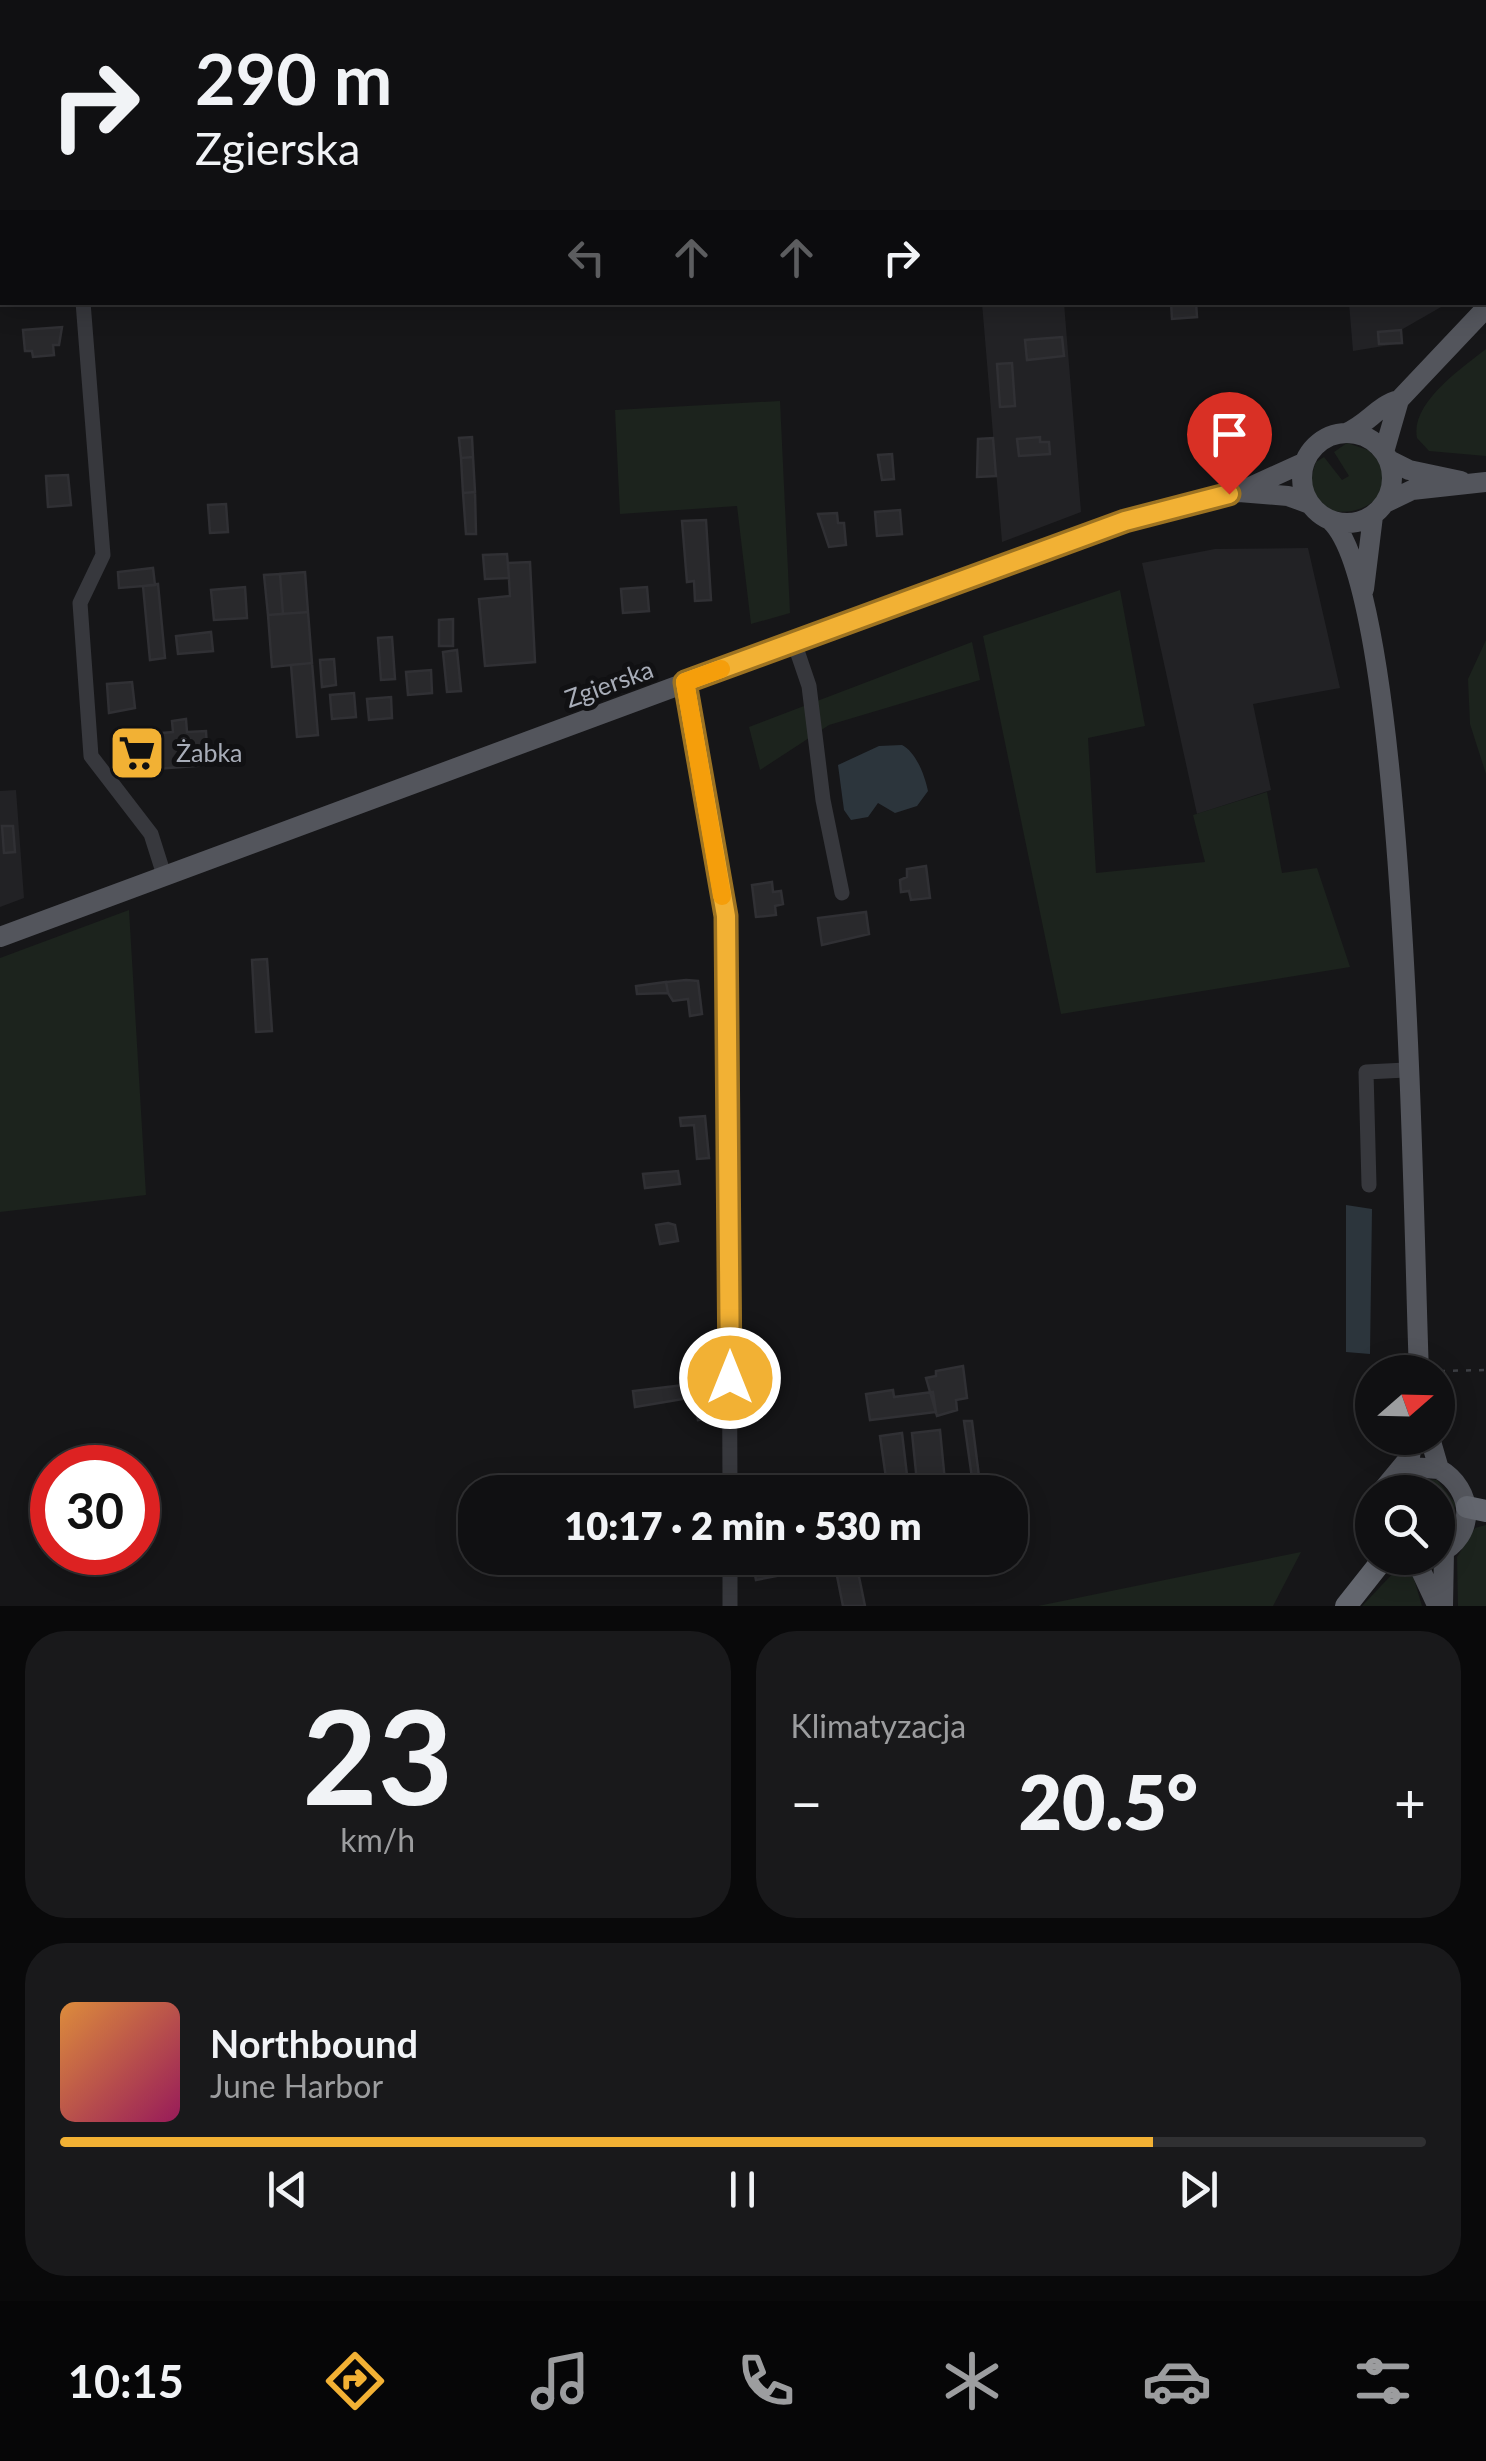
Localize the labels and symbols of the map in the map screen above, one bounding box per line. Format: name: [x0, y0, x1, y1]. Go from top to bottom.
pin: [1187, 392, 1272, 495]
street label: Zgierska: [560, 653, 657, 713]
supermarket icon: Żabka: [107, 723, 167, 783]
place label: Żabka: [176, 737, 243, 767]
position arrow: [678, 1326, 782, 1430]
north arrow: [1355, 1355, 1455, 1455]
speed limit sign: 30: [30, 1445, 160, 1575]

